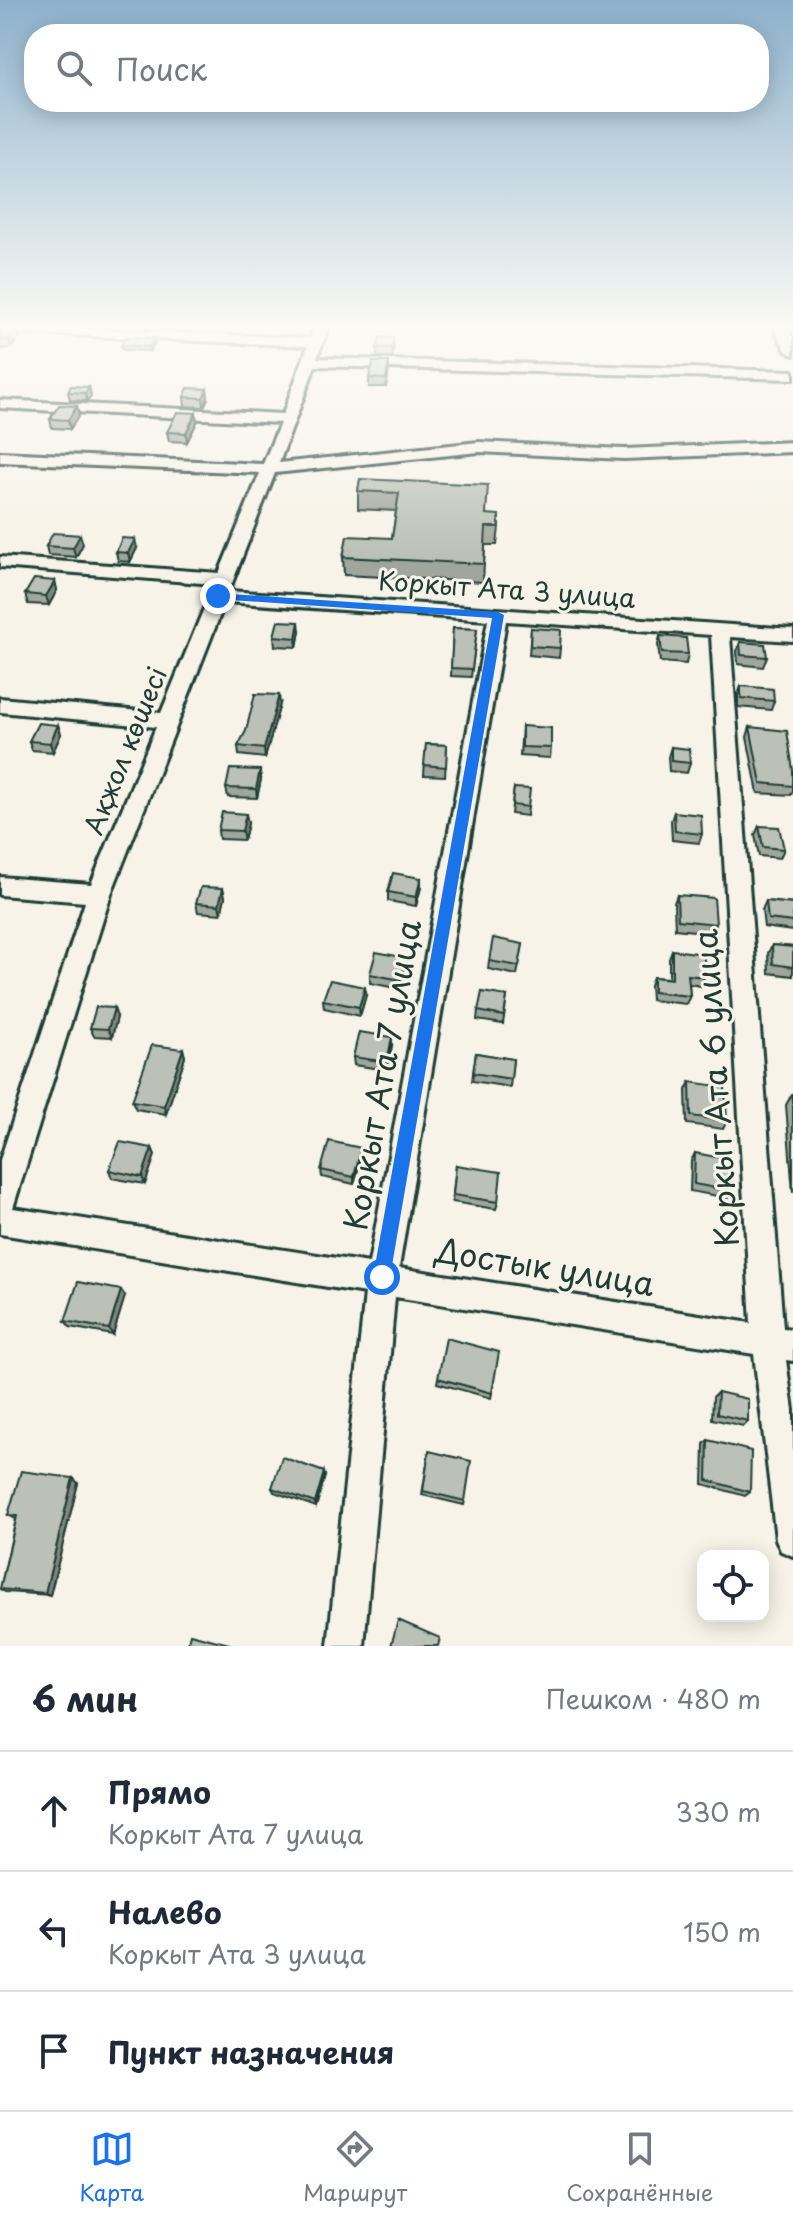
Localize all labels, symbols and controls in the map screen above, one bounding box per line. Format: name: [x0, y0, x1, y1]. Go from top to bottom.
search box: [24, 24, 769, 112]
icon: search: [52, 46, 96, 90]
text: Поиск: [116, 46, 207, 91]
street label: Коркыт Ата 3 улица: [377, 560, 638, 617]
route end: [200, 578, 236, 614]
street label: Ақжол көшесі: [73, 661, 176, 840]
street label: Коркыт Ата 7 улица: [330, 916, 432, 1234]
street label: Коркыт Ата 6 улица: [680, 928, 750, 1249]
street label: Достык улица: [432, 1225, 658, 1307]
route start: [364, 1259, 400, 1295]
map controls: [697, 1550, 769, 1622]
button: locate: [697, 1550, 769, 1622]
text: 6 мин: [32, 1672, 138, 1724]
text: Пешком · 480 m: [546, 1679, 761, 1718]
text: Прямо: [108, 1769, 211, 1814]
icon: ahead: [32, 1789, 76, 1833]
text: 330 m: [676, 1792, 761, 1831]
text: Коркыт Ата 7 улица: [108, 1814, 363, 1853]
text: Налево: [108, 1889, 222, 1934]
icon: left: [32, 1909, 76, 1953]
text: 150 m: [683, 1912, 761, 1951]
text: Коркыт Ата 3 улица: [108, 1934, 366, 1973]
icon: arrive: [32, 2029, 76, 2073]
text: Пункт назначения: [108, 2029, 394, 2074]
tab: Карта: [80, 2127, 144, 2208]
tab: Маршрут: [303, 2127, 407, 2208]
tab: Сохранённые: [566, 2127, 713, 2208]

